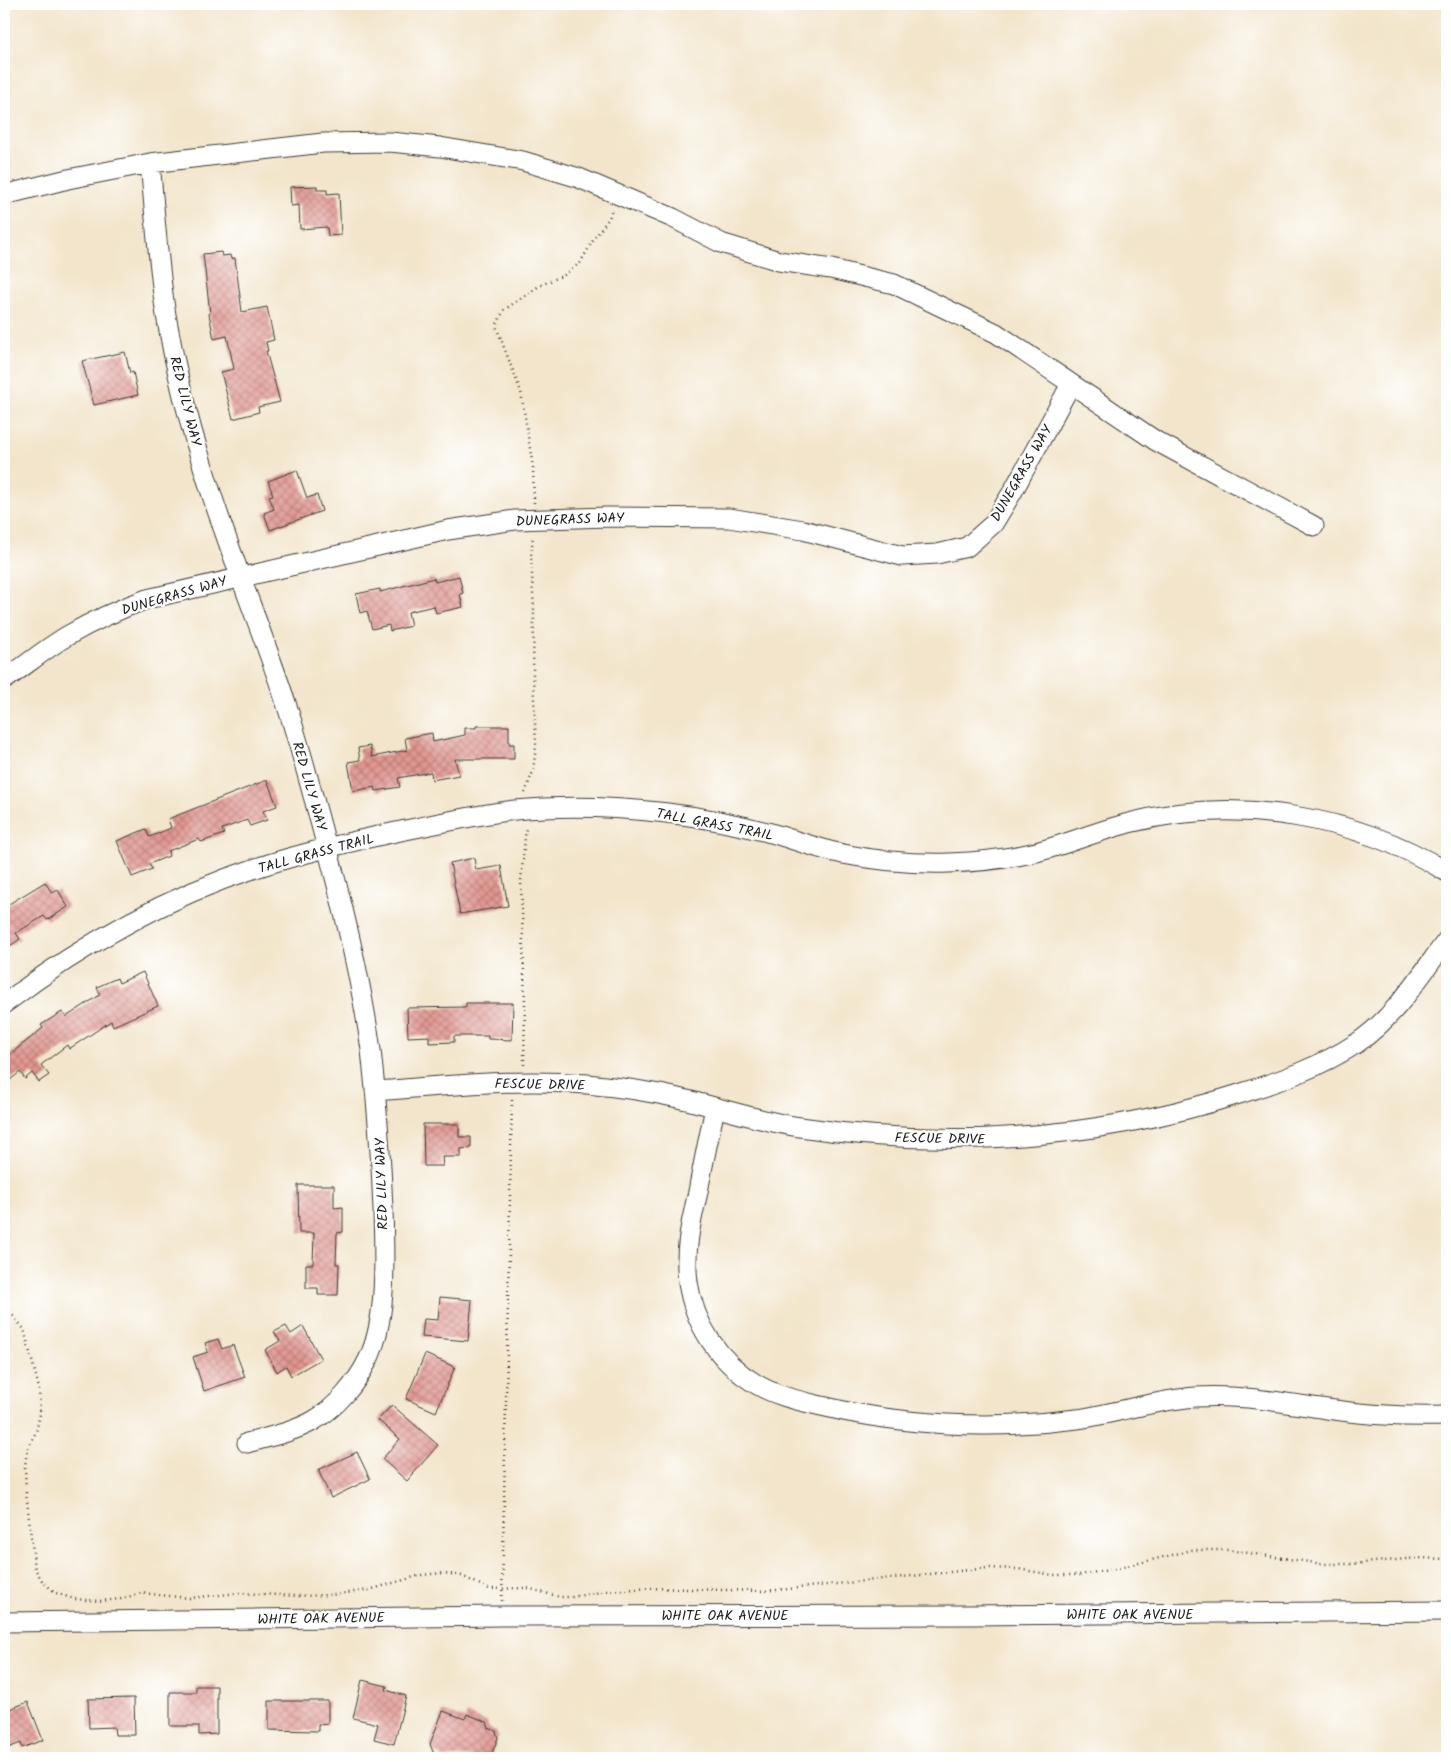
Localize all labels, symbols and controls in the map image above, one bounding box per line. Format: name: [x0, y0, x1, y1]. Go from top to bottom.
street label: RED LILY WAY: [163, 354, 207, 449]
street label: DUNEGRASS WAY: [985, 420, 1059, 526]
street label: DUNEGRASS WAY: [516, 507, 625, 533]
street label: DUNEGRASS WAY: [119, 570, 230, 621]
street label: RED LILY WAY: [286, 739, 333, 834]
street label: TALL GRASS TRAIL: [654, 803, 775, 847]
street label: TALL GRASS TRAIL: [256, 828, 376, 880]
street label: FESCUE DRIVE: [494, 1073, 586, 1097]
street label: FESCUE DRIVE: [894, 1127, 986, 1151]
street label: RED LILY WAY: [369, 1137, 395, 1230]
street label: WHITE OAK AVENUE: [1066, 1604, 1194, 1626]
street label: WHITE OAK AVENUE: [661, 1605, 789, 1627]
street label: WHITE OAK AVENUE: [257, 1607, 386, 1631]

